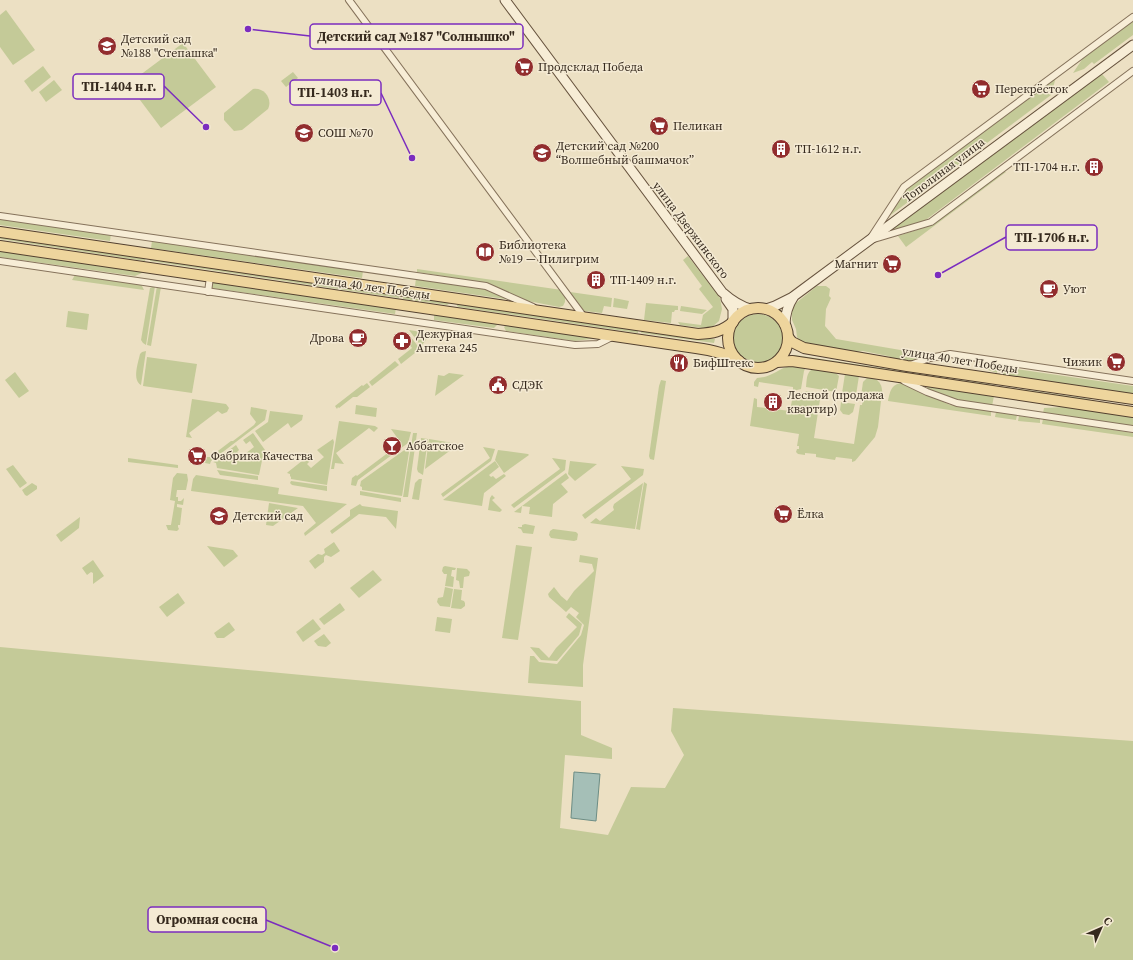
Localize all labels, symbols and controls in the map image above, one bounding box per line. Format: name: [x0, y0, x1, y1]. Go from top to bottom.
callout: Детский сад №187 "Солнышко": [310, 24, 523, 49]
text: Детский сад №187 "Солнышко": [317, 28, 515, 45]
place label: Детский сад №188 "Степашка": [121, 31, 217, 61]
school or university icon: Детский сад №188 "Степашка": [96, 35, 118, 57]
supermarket icon: Продсклад Победа: [513, 56, 535, 78]
place label: Продсклад Победа: [538, 59, 644, 75]
callout: ТП-1404 н.г.: [73, 74, 164, 99]
text: ТП-1404 н.г.: [82, 78, 157, 95]
supermarket icon: Перекрёсток: [970, 78, 992, 100]
callout: ТП-1403 н.г.: [290, 80, 381, 105]
place label: Перекрёсток: [995, 81, 1068, 97]
text: ТП-1403 н.г.: [298, 84, 373, 101]
supermarket icon: Пеликан: [648, 115, 670, 137]
place label: Пеликан: [673, 118, 723, 134]
school or university icon: СОШ №70: [293, 122, 315, 144]
place label: СОШ №70: [318, 125, 373, 141]
street label: Тополиная улица: [900, 134, 989, 206]
place label: Детский сад №200 “Волшебный башмачок”: [556, 138, 694, 168]
building icon: ТП-1612 н.г.: [770, 138, 792, 160]
place label: ТП-1612 н.г.: [795, 141, 862, 157]
school or university icon: Детский сад №200 “Волшебный башмачок”: [531, 142, 553, 164]
building icon: ТП-1704 н.г.: [1083, 156, 1105, 178]
place label: ТП-1704 н.г.: [1013, 159, 1080, 175]
street label: улица Дзержинского: [649, 178, 733, 282]
callout: ТП-1706 н.г.: [1006, 225, 1097, 250]
text: ТП-1706 н.г.: [1015, 229, 1090, 246]
place label: Библиотека №19 — Пилигрим: [499, 237, 599, 267]
library icon: Библиотека №19 — Пилигрим: [474, 241, 496, 263]
supermarket icon: Магнит: [881, 253, 903, 275]
place label: Магнит: [834, 256, 879, 272]
building icon: ТП-1409 н.г.: [585, 269, 607, 291]
street label: улица 40 лет Победы: [313, 271, 431, 303]
place label: ТП-1409 н.г.: [610, 272, 677, 288]
cafe icon: Уют: [1038, 278, 1060, 300]
place label: Уют: [1063, 281, 1087, 297]
place label: Дежурная Аптека 245: [416, 326, 477, 356]
cafe icon: Дрова: [347, 327, 369, 349]
place label: Дрова: [310, 330, 345, 346]
pharmacy icon: Дежурная Аптека 245: [391, 330, 413, 352]
street label: улица 40 лет Победы: [901, 343, 1019, 377]
supermarket icon: Чижик: [1105, 351, 1127, 373]
restaurant icon: БифШтекс: [668, 352, 690, 374]
place label: Чижик: [1062, 354, 1102, 370]
place label: БифШтекс: [693, 355, 754, 371]
public building icon: СДЭК: [487, 374, 509, 396]
place label: СДЭК: [512, 377, 543, 393]
place label: Лесной (продажа квартир): [787, 387, 885, 417]
building icon: Лесной (продажа квартир): [762, 391, 784, 413]
bar icon: Аббатское: [381, 435, 403, 457]
place label: Аббатское: [406, 438, 464, 454]
supermarket icon: Фабрика Качества: [186, 445, 208, 467]
place label: Фабрика Качества: [211, 448, 314, 464]
supermarket icon: Ёлка: [772, 503, 794, 525]
school or university icon: Детский сад: [208, 505, 230, 527]
place label: Ёлка: [797, 506, 825, 522]
place label: Детский сад: [233, 508, 303, 524]
callout: Огромная сосна: [148, 907, 266, 932]
north arrow: [1081, 908, 1121, 948]
text: Огромная сосна: [156, 911, 258, 928]
text: С: [1100, 914, 1116, 929]

